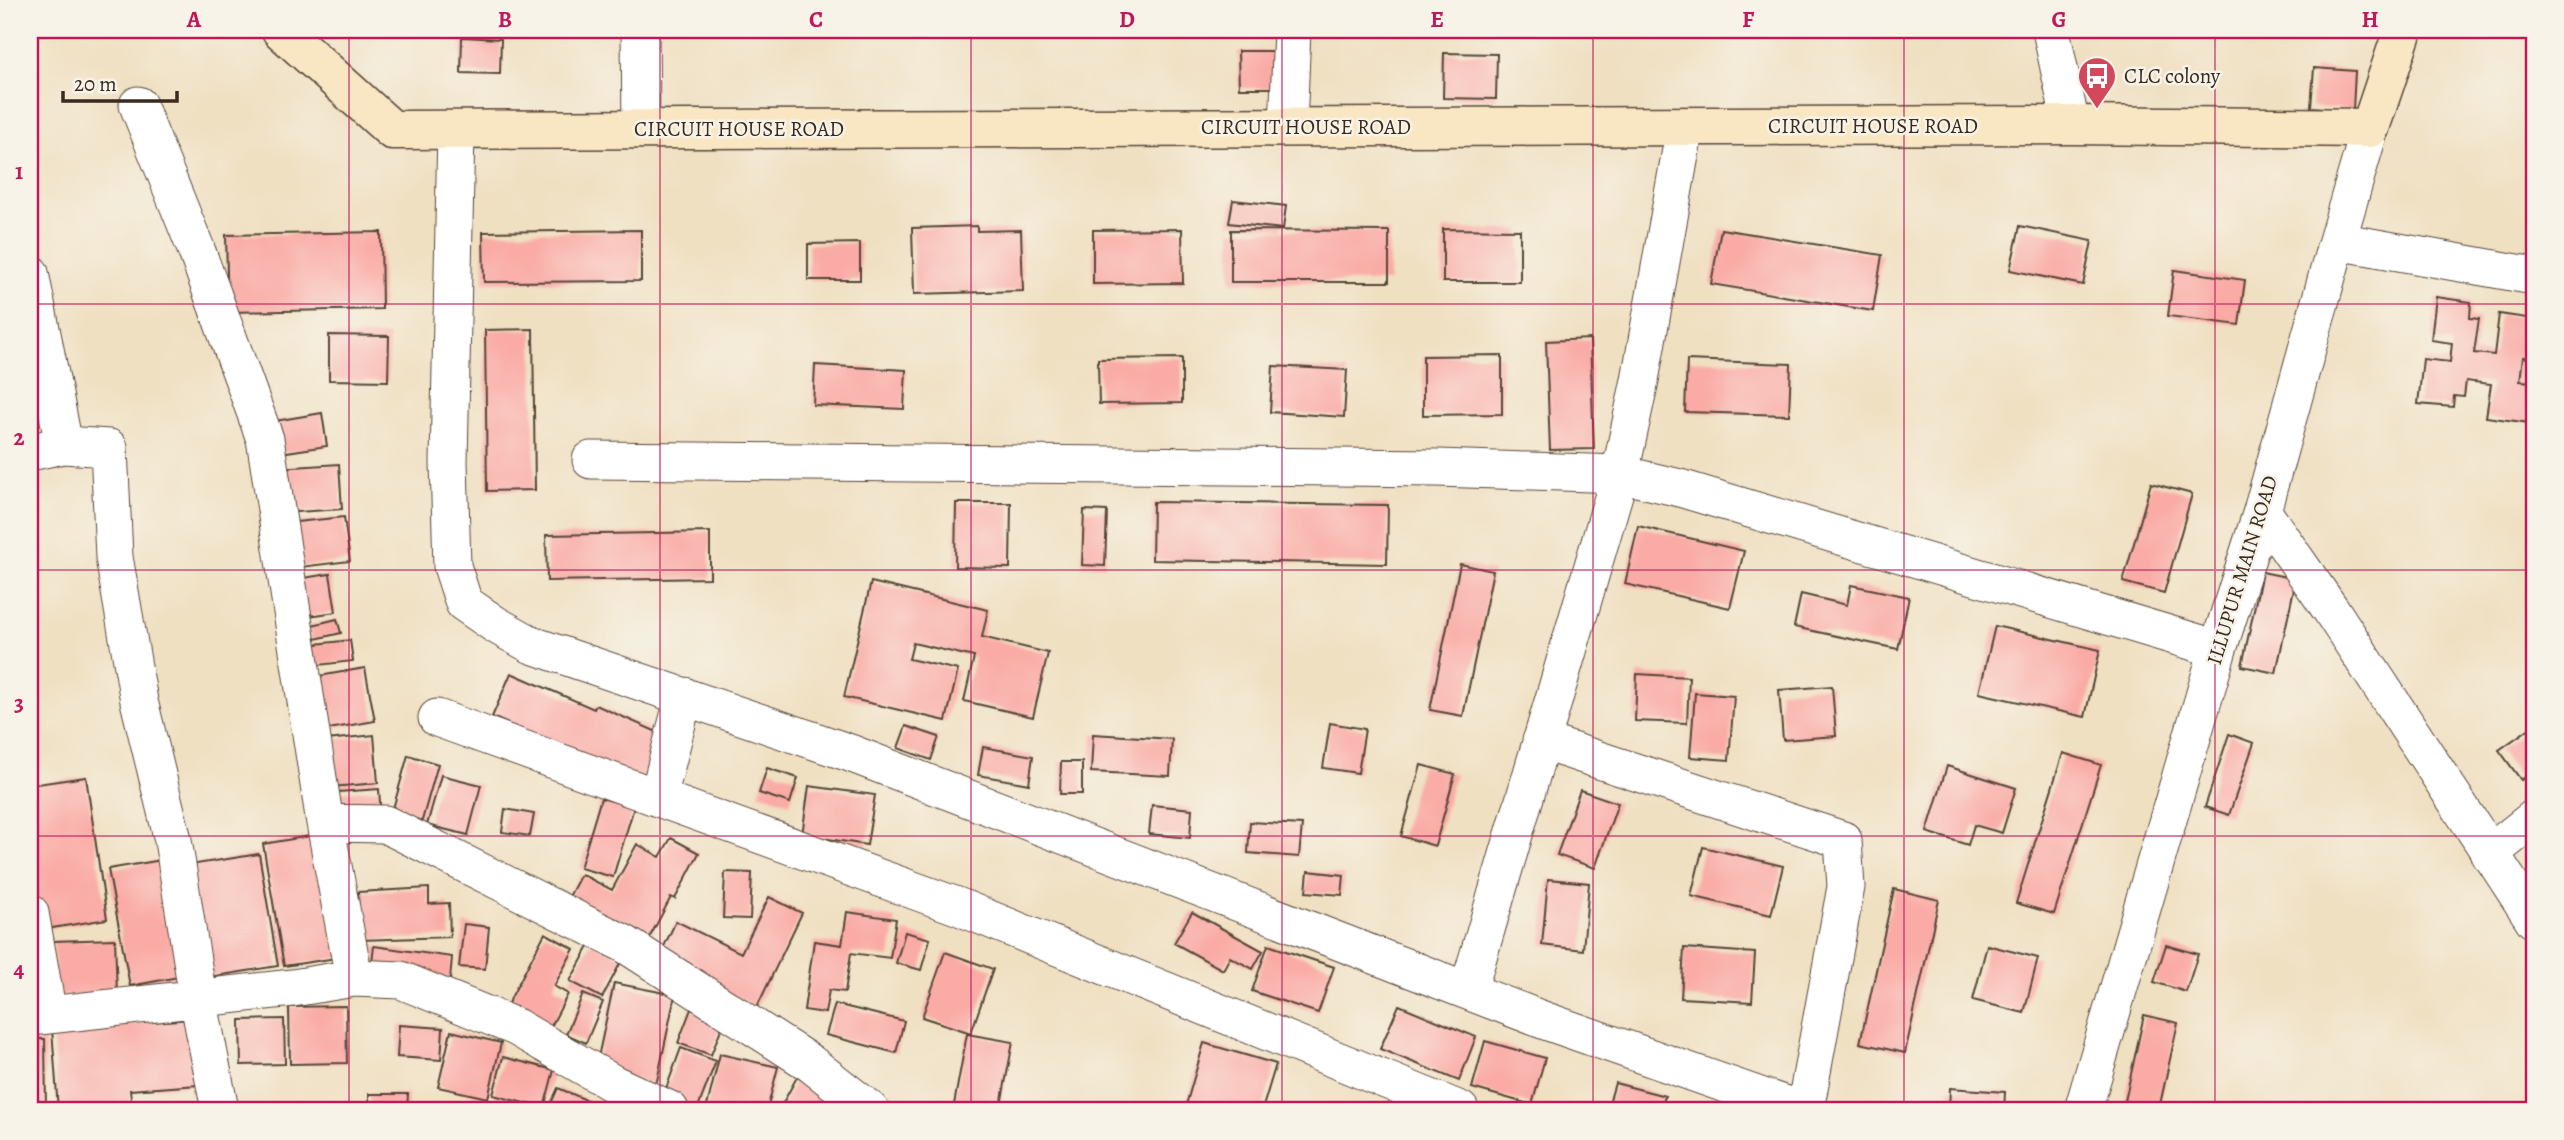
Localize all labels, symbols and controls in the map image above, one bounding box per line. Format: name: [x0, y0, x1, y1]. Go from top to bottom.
text: A: [186, 4, 202, 35]
text: B: [498, 4, 512, 35]
text: C: [809, 4, 823, 35]
text: D: [1119, 4, 1135, 35]
text: E: [1430, 4, 1444, 35]
text: F: [1742, 4, 1755, 35]
text: G: [2051, 4, 2067, 35]
text: H: [2361, 4, 2379, 35]
bus stop icon: CLC colony: [2076, 55, 2118, 110]
scale bar: [63, 60, 177, 104]
place label: CLC colony: [2124, 62, 2221, 90]
text: 20 m: [74, 70, 117, 98]
street label: CIRCUIT HOUSE ROAD: [1768, 112, 1978, 140]
street label: CIRCUIT HOUSE ROAD: [1201, 113, 1411, 141]
street label: CIRCUIT HOUSE ROAD: [634, 115, 844, 143]
text: 1: [15, 156, 23, 187]
text: 2: [13, 422, 25, 453]
street label: ILLUPUR MAIN ROAD: [2200, 472, 2284, 668]
text: 3: [14, 688, 24, 719]
text: 4: [14, 954, 25, 985]

